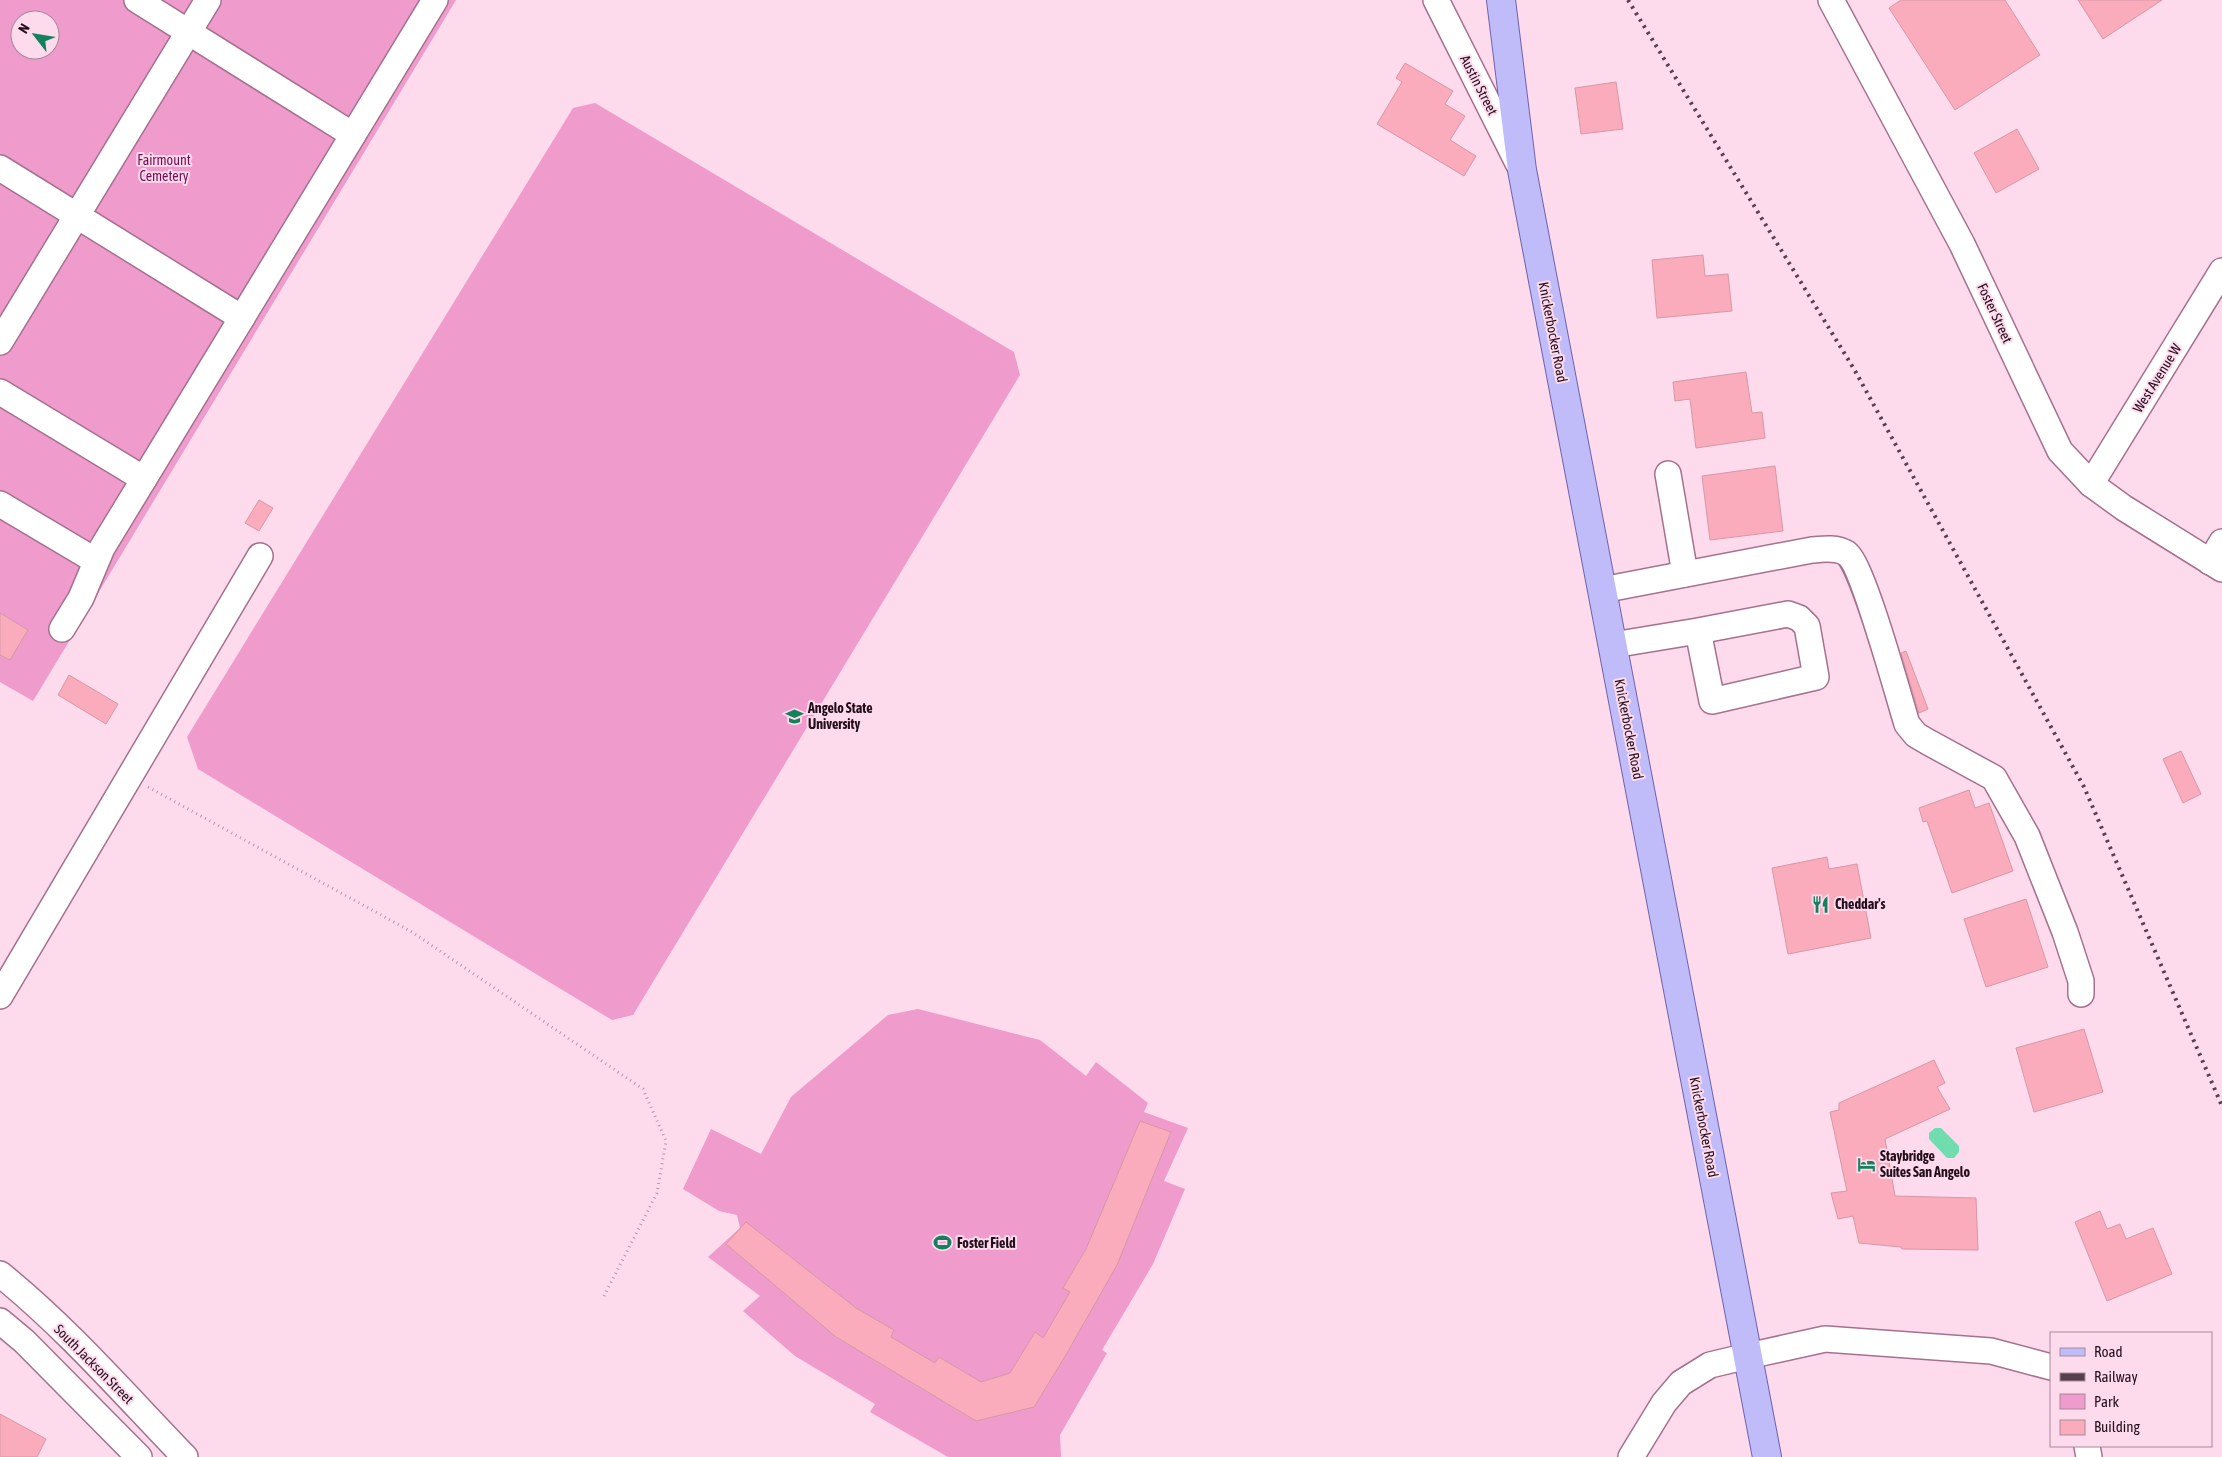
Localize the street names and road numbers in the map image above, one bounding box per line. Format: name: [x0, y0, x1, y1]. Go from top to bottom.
street label: Austin Street: [1457, 52, 1501, 118]
street label: Knickerbocker Road: [1535, 280, 1571, 384]
street label: Foster Street: [1974, 281, 2016, 345]
street label: West Avenue W: [2130, 340, 2185, 415]
street label: Knickerbocker Road: [1611, 677, 1647, 781]
street label: Knickerbocker Road: [1686, 1075, 1722, 1179]
street label: South Jackson Street: [51, 1321, 137, 1407]

